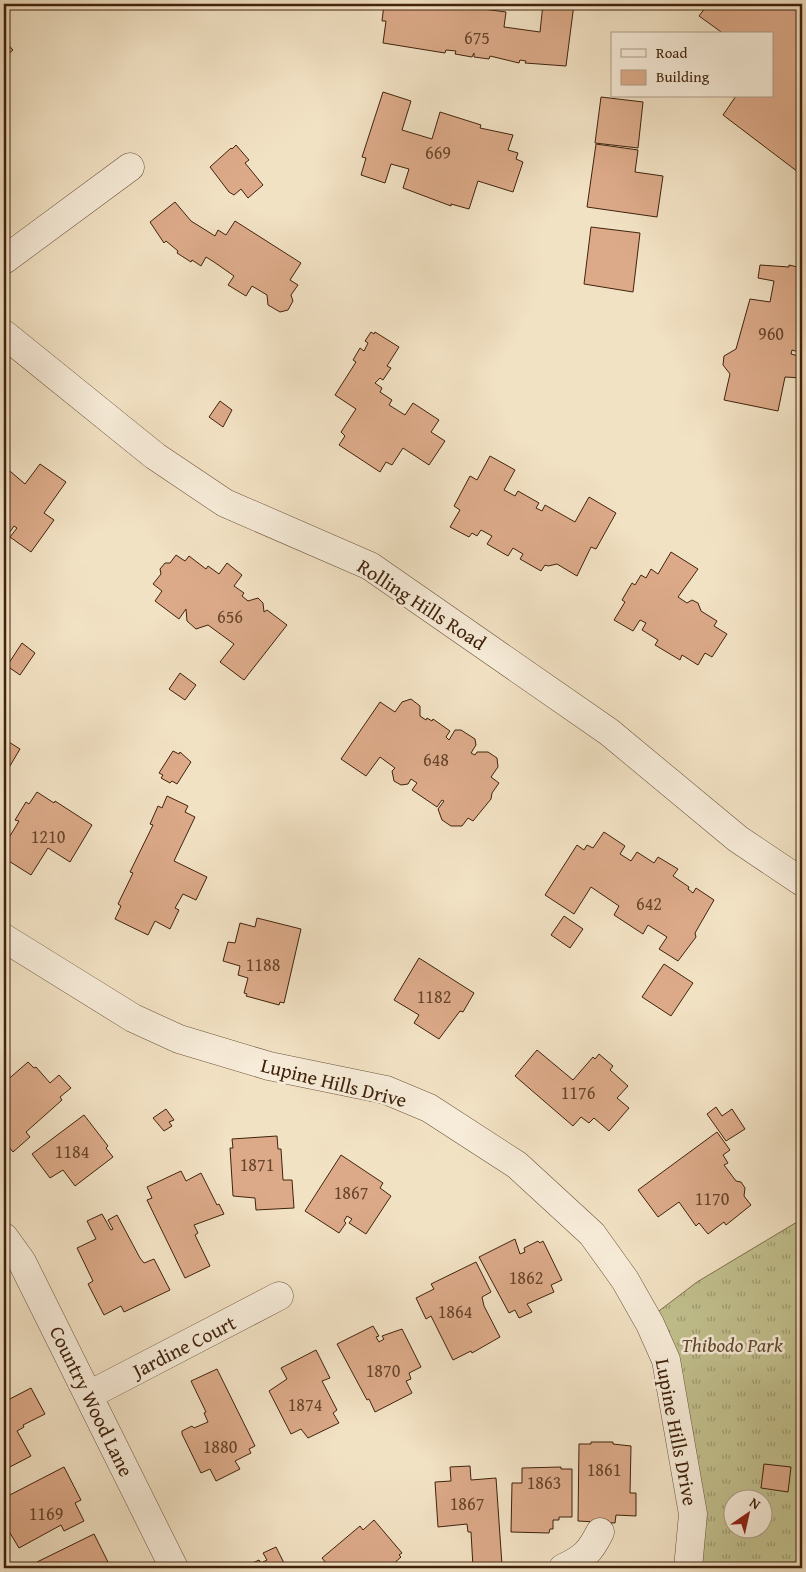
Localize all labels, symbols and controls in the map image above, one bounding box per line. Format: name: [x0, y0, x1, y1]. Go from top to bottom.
house number: 675: [464, 24, 490, 51]
legend: [611, 32, 774, 98]
text: Road: [656, 42, 687, 63]
text: Building: [656, 66, 710, 87]
house number: 669: [425, 139, 451, 166]
house number: 960: [758, 320, 784, 347]
street label: Rolling Hills Road: [352, 551, 492, 657]
house number: 656: [217, 603, 243, 630]
house number: 648: [423, 746, 449, 773]
house number: 1210: [31, 823, 66, 850]
house number: 642: [636, 890, 662, 917]
house number: 1188: [246, 951, 280, 978]
house number: 1182: [417, 983, 451, 1010]
street label: Lupine Hills Drive: [258, 1050, 410, 1114]
house number: 1176: [561, 1079, 595, 1106]
house number: 1184: [55, 1138, 89, 1165]
house number: 1871: [240, 1151, 274, 1178]
house number: 1867: [334, 1179, 368, 1206]
house number: 1170: [695, 1185, 730, 1212]
house number: 1862: [509, 1264, 543, 1291]
house number: 1864: [438, 1298, 472, 1325]
street label: Jardine Court: [125, 1308, 241, 1386]
street label: Country Wood Lane: [43, 1321, 141, 1481]
park label: Thibodo Park: [681, 1330, 784, 1359]
street label: Lupine Hills Drive: [649, 1356, 705, 1508]
house number: 1870: [366, 1357, 401, 1384]
house number: 1874: [288, 1391, 322, 1418]
house number: 1880: [203, 1433, 238, 1460]
house number: 1861: [587, 1456, 621, 1483]
house number: 1863: [527, 1469, 561, 1496]
house number: 1867: [450, 1490, 484, 1517]
north arrow: [724, 1490, 774, 1540]
text: N: [746, 1492, 765, 1514]
house number: 1169: [29, 1500, 63, 1527]

